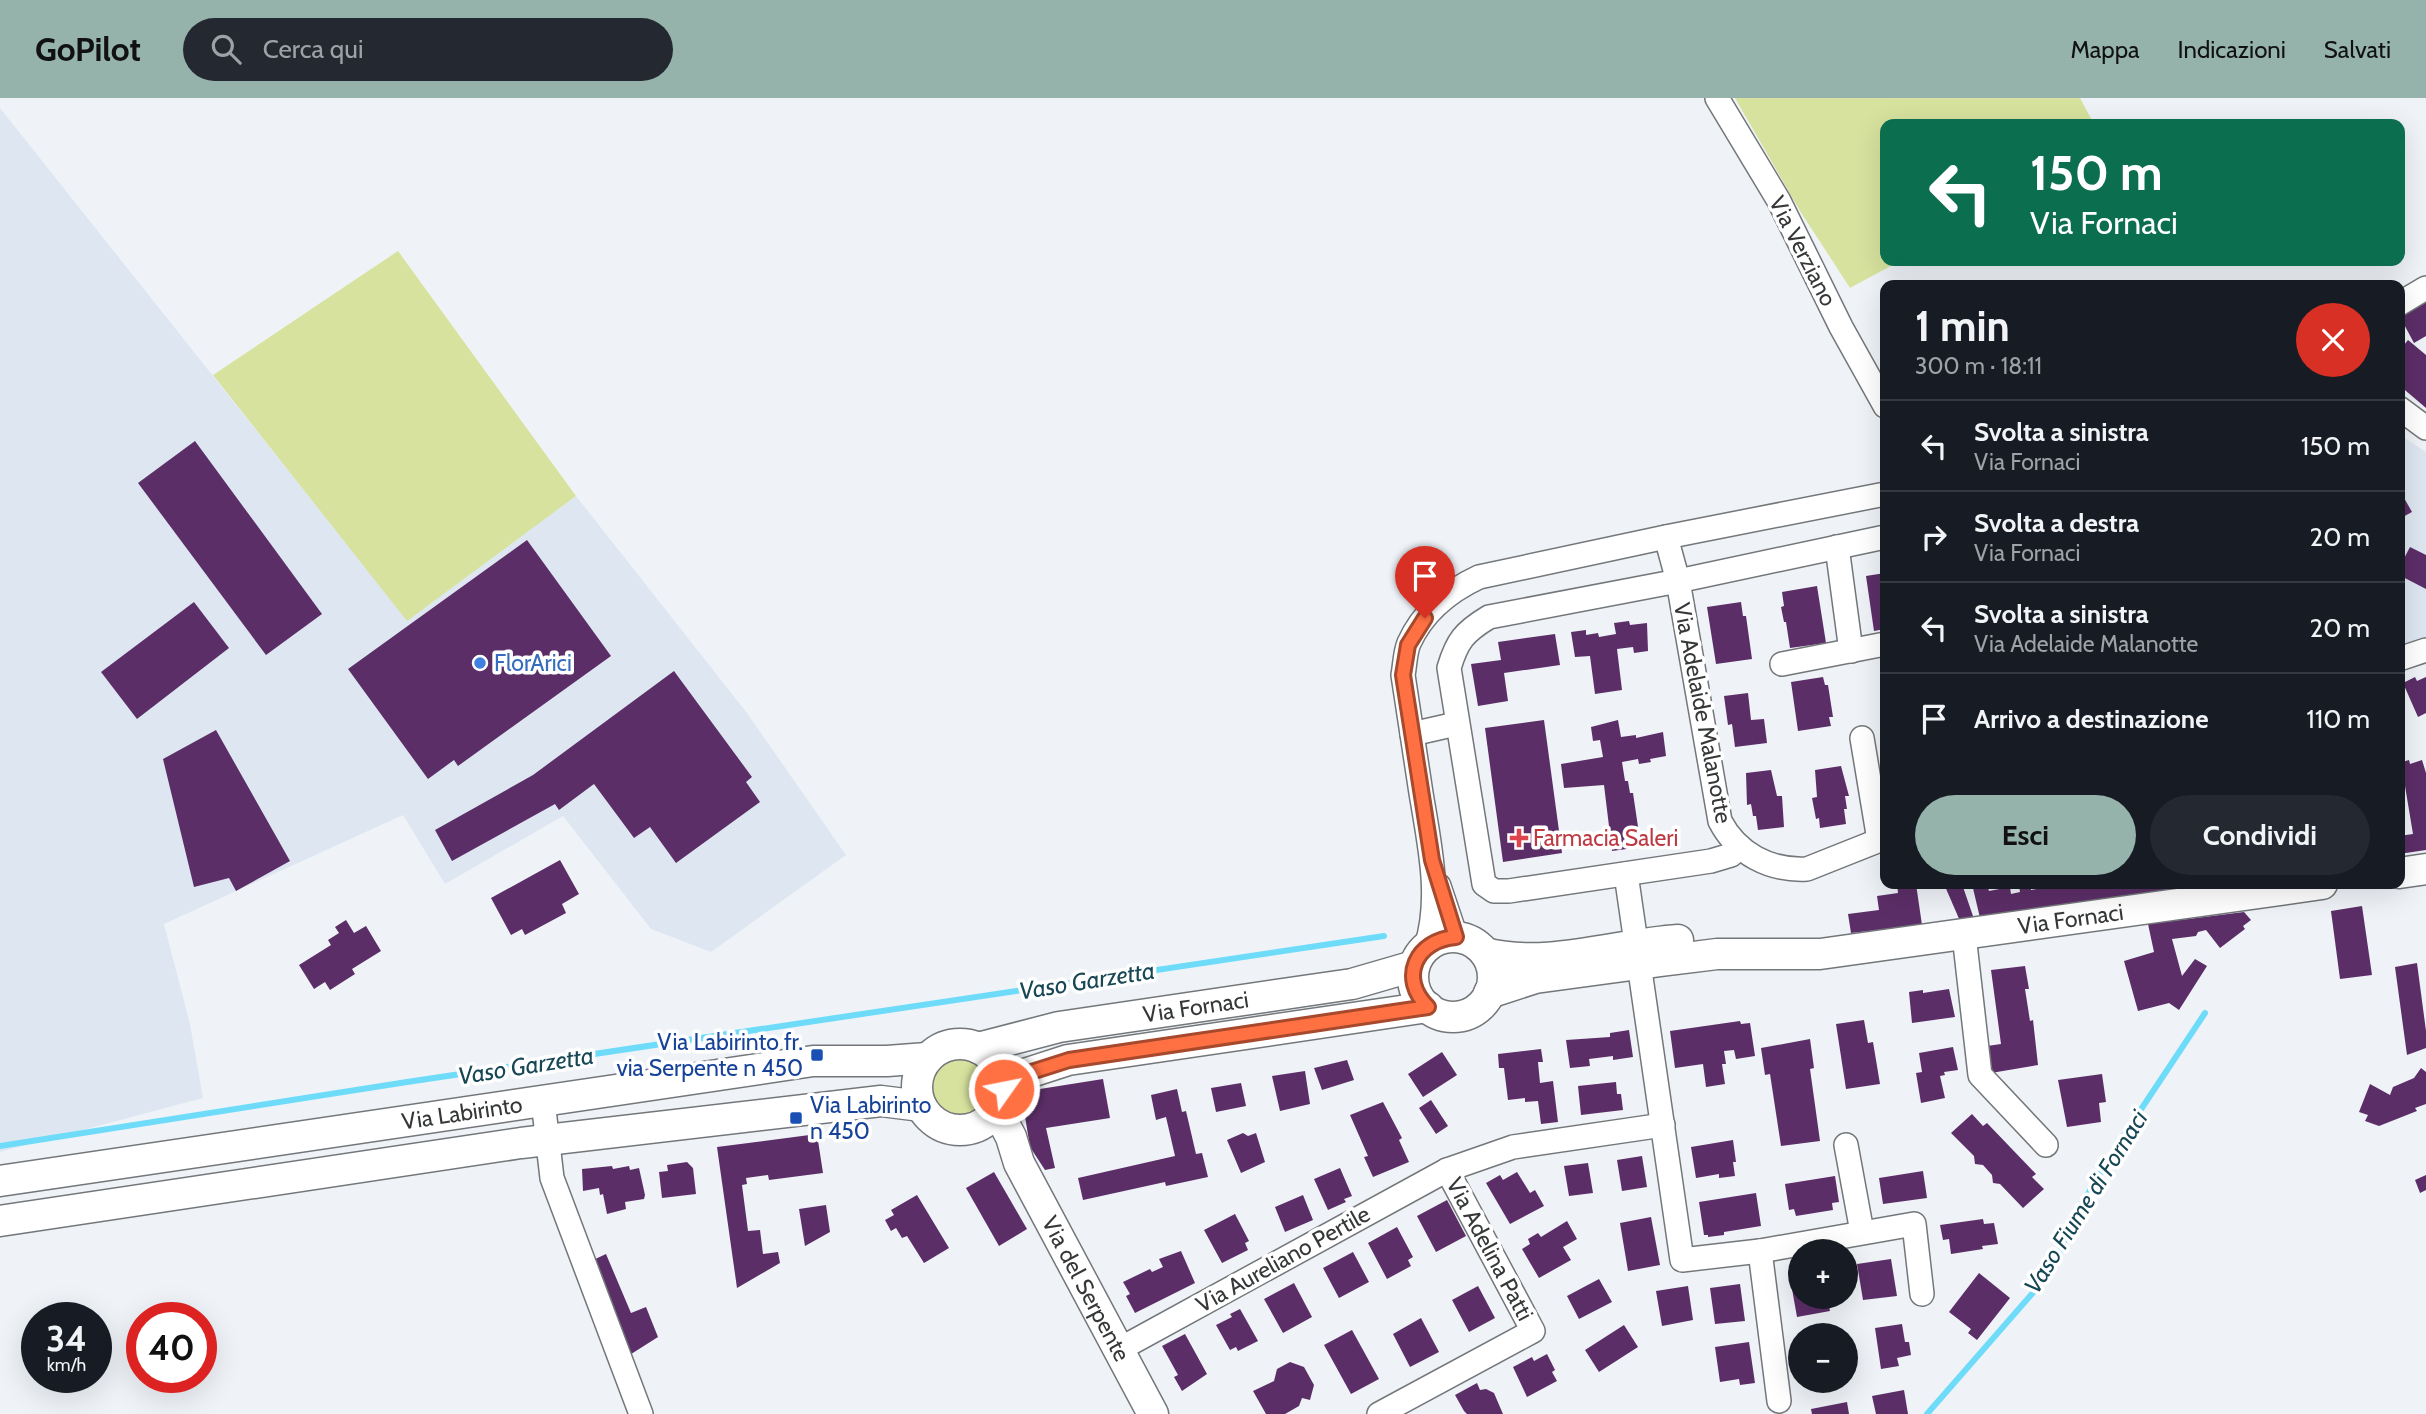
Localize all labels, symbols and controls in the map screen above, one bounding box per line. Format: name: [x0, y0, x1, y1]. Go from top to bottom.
search box: [183, 18, 673, 81]
text: GoPilot: [35, 29, 141, 69]
icon: search: [207, 30, 245, 68]
text: Cerca qui: [263, 33, 363, 65]
text: Mappa: [2070, 35, 2140, 64]
text: Indicazioni: [2178, 35, 2286, 64]
text: Salvati: [2324, 35, 2391, 64]
text: 150 m: [2030, 143, 2163, 202]
icon: left: [1915, 147, 2006, 238]
street label: Via Verziano: [1763, 191, 1843, 311]
text: Via Fornaci: [2030, 203, 2178, 242]
text: 1 min: [1915, 300, 2010, 352]
button: close: [2296, 303, 2370, 377]
text: 300 m · 18:11: [1915, 352, 2042, 380]
text: Svolta a sinistra: [1974, 416, 2149, 448]
icon: left: [1915, 427, 1953, 465]
text: 150 m: [2301, 430, 2370, 462]
text: Via Fornaci: [1974, 448, 2080, 476]
text: Svolta a destra: [1974, 507, 2139, 539]
icon: right: [1915, 518, 1953, 556]
text: 20 m: [2310, 521, 2370, 553]
text: Via Fornaci: [1974, 539, 2080, 567]
pin: [1395, 546, 1455, 618]
icon: arrive: [1406, 557, 1444, 595]
text: Svolta a sinistra: [1974, 598, 2149, 630]
street label: Via Adelaide Malanotte: [1668, 600, 1738, 826]
icon: left: [1915, 609, 1953, 647]
text: 20 m: [2310, 612, 2370, 644]
text: Via Adelaide Malanotte: [1974, 630, 2198, 658]
place label: FlorArici: [494, 649, 572, 677]
marker: FlorArici: [472, 655, 488, 671]
icon: arrive: [1915, 700, 1953, 738]
text: Arrivo a destinazione: [1974, 703, 2209, 735]
text: 110 m: [2306, 703, 2370, 735]
button: Esci: [1915, 795, 2136, 875]
button: Condividi: [2150, 795, 2370, 875]
place label: Farmacia Saleri: [1533, 824, 1678, 852]
marker: Farmacia Saleri: [1511, 830, 1527, 846]
street label: Via Fornaci: [2016, 898, 2125, 940]
water label: Vaso Garzetta: [1017, 955, 1157, 1006]
street label: Via Fornaci: [1141, 985, 1251, 1028]
place label: Via Labirinto fr. via Serpente n 450: [616, 1028, 803, 1082]
water label: Vaso Garzetta: [456, 1040, 596, 1091]
marker: Via Labirinto fr. via Serpente n 450: [809, 1047, 825, 1063]
position arrow: [967, 1052, 1041, 1126]
street label: Via Labirinto: [400, 1090, 524, 1136]
place label: Via Labirinto n 450: [810, 1091, 931, 1145]
water label: Vaso Fiume di Fornaci: [2018, 1104, 2154, 1298]
marker: Via Labirinto n 450: [788, 1110, 804, 1126]
street label: Via Adelina Patti: [1441, 1173, 1539, 1325]
street label: Via Aureliano Pertile: [1191, 1200, 1375, 1318]
street label: Via del Serpente: [1036, 1211, 1136, 1366]
map controls: [1788, 1239, 1858, 1393]
button: +: [1788, 1239, 1858, 1309]
speed limit sign: 40: [126, 1302, 217, 1393]
text: 34: [46, 1317, 87, 1360]
button: −: [1788, 1323, 1858, 1393]
text: km/h: [47, 1354, 86, 1376]

